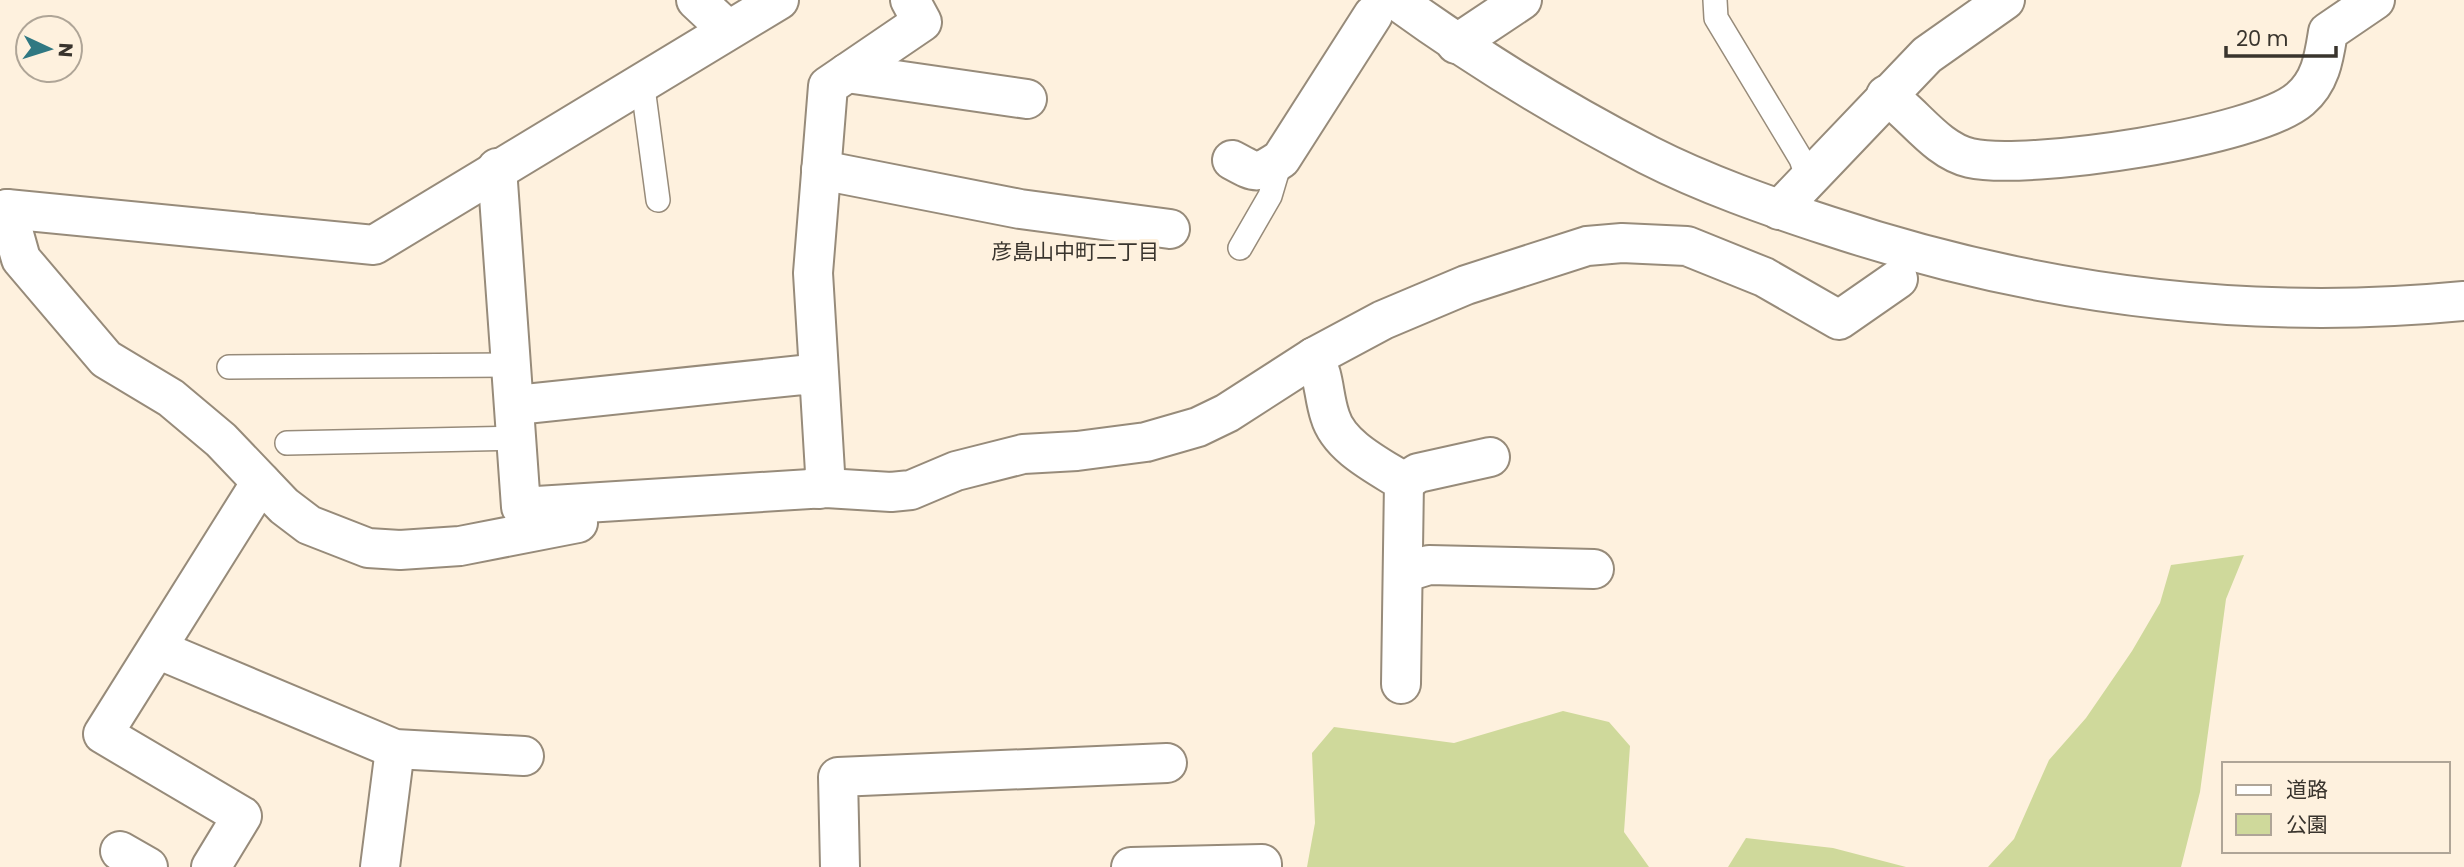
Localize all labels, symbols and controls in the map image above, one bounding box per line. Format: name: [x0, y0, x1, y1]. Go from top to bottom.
north arrow: [14, 14, 84, 84]
scale bar: [2226, 14, 2336, 58]
text: 20 m: [2236, 24, 2289, 53]
text: N: [51, 42, 79, 58]
district label: 彦島山中町二丁目: [991, 237, 1159, 266]
legend: [2222, 762, 2450, 853]
text: 道路: [2286, 775, 2328, 804]
text: 公園: [2286, 810, 2328, 839]

